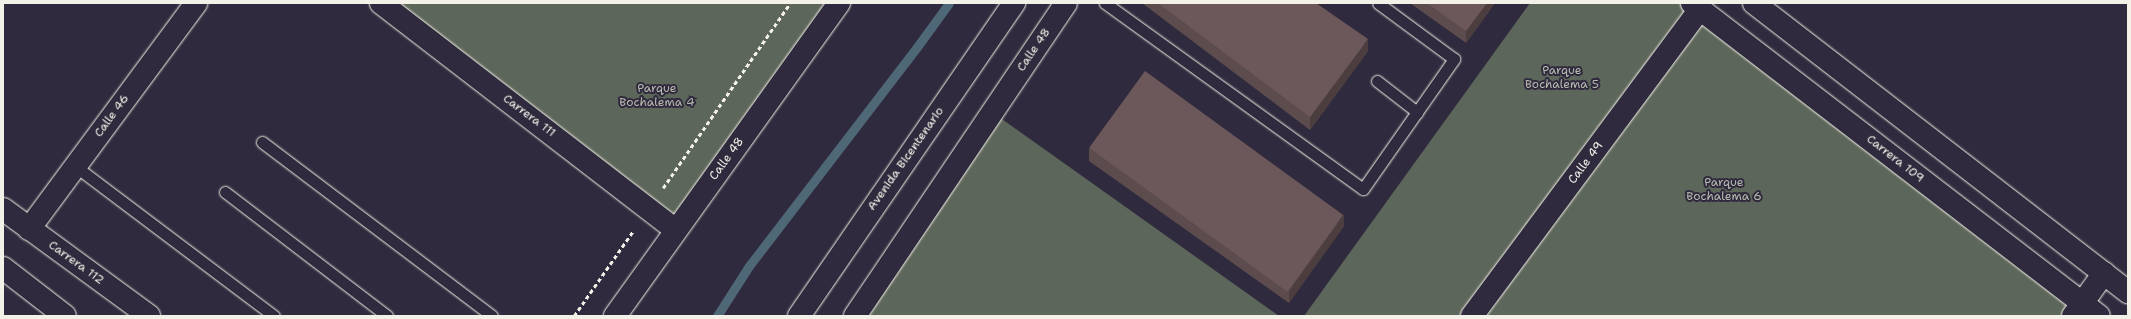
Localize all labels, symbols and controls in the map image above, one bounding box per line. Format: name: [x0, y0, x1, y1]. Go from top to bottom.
street label: Calle 48: [1014, 26, 1054, 74]
park label: Parque Bochalema 5: [1525, 64, 1599, 92]
park label: Parque Bochalema 4: [619, 82, 695, 110]
street label: Calle 46: [92, 92, 132, 140]
street label: Carrera 111: [500, 92, 558, 140]
street label: Avenida Bicentenario: [865, 104, 947, 214]
street label: Carrera 109: [1863, 132, 1927, 186]
street label: Calle 48: [707, 135, 747, 183]
street label: Calle 49: [1566, 139, 1606, 187]
park label: Parque Bochalema 6: [1686, 176, 1762, 204]
street label: Carrera 112: [45, 238, 107, 288]

